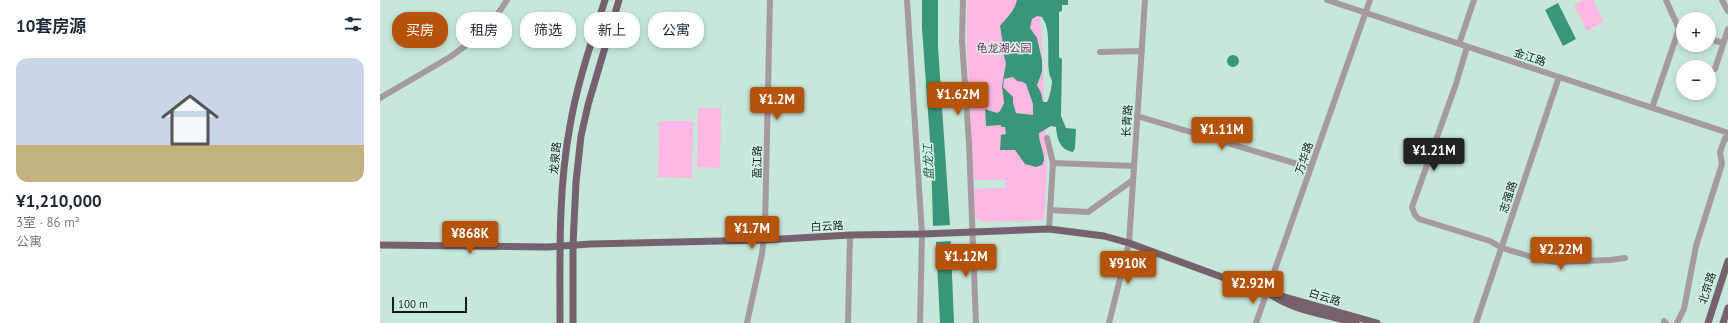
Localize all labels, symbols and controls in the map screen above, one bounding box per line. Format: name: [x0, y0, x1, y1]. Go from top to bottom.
chip: 买房: [392, 12, 448, 48]
chip: 租房: [456, 12, 512, 48]
chip: 筛选: [520, 12, 576, 48]
chip: 新上: [584, 12, 640, 48]
chip: 公寓: [648, 12, 704, 48]
map controls: [1676, 12, 1716, 100]
button: +: [1676, 12, 1716, 52]
icon: filters: [342, 13, 364, 35]
text: 10套房源: [16, 15, 86, 37]
park label: 龟龙湖公园: [977, 41, 1032, 55]
street label: 金江路: [1512, 45, 1548, 69]
button: −: [1676, 60, 1716, 100]
pin: ¥1.62M: [925, 82, 991, 116]
icon: home: [154, 84, 226, 156]
text: ¥1.62M: [936, 86, 980, 103]
pin: ¥1.2M: [749, 87, 805, 121]
text: ¥1.2M: [759, 91, 795, 108]
street label: 长青路: [1119, 104, 1135, 138]
pin: ¥1.11M: [1189, 117, 1255, 151]
text: ¥1.11M: [1200, 121, 1244, 138]
pin: ¥1.21M: [1401, 138, 1467, 172]
street label: 万华路: [1292, 140, 1316, 176]
street label: 龙泉路: [546, 141, 564, 175]
water label: 盘龙江: [920, 142, 936, 180]
text: ¥1.21M: [1412, 142, 1456, 159]
street label: 盈江路: [750, 145, 764, 179]
street label: 志强路: [1496, 179, 1520, 215]
text: ¥1,210,000: [16, 190, 102, 212]
text: 3室 · 86 m²: [16, 214, 80, 231]
pin: ¥1.7M: [724, 216, 780, 250]
street label: 白云路: [810, 218, 844, 234]
text: ¥1.7M: [734, 220, 770, 237]
pin: ¥868K: [442, 221, 498, 255]
text: ¥868K: [451, 225, 489, 242]
text: 公寓: [16, 233, 42, 250]
pin: ¥2.22M: [1528, 237, 1594, 271]
text: ¥2.22M: [1539, 241, 1583, 258]
pin: ¥1.12M: [933, 244, 999, 278]
text: ¥1.12M: [944, 248, 988, 265]
pin: ¥910K: [1100, 251, 1156, 285]
text: ¥910K: [1109, 255, 1147, 272]
street label: 北京路: [1695, 270, 1719, 306]
pin: ¥2.92M: [1220, 271, 1286, 305]
text: ¥2.92M: [1231, 275, 1275, 292]
street label: 白云路: [1307, 285, 1343, 309]
scale bar: [392, 295, 467, 314]
text: 100 m: [398, 297, 428, 311]

